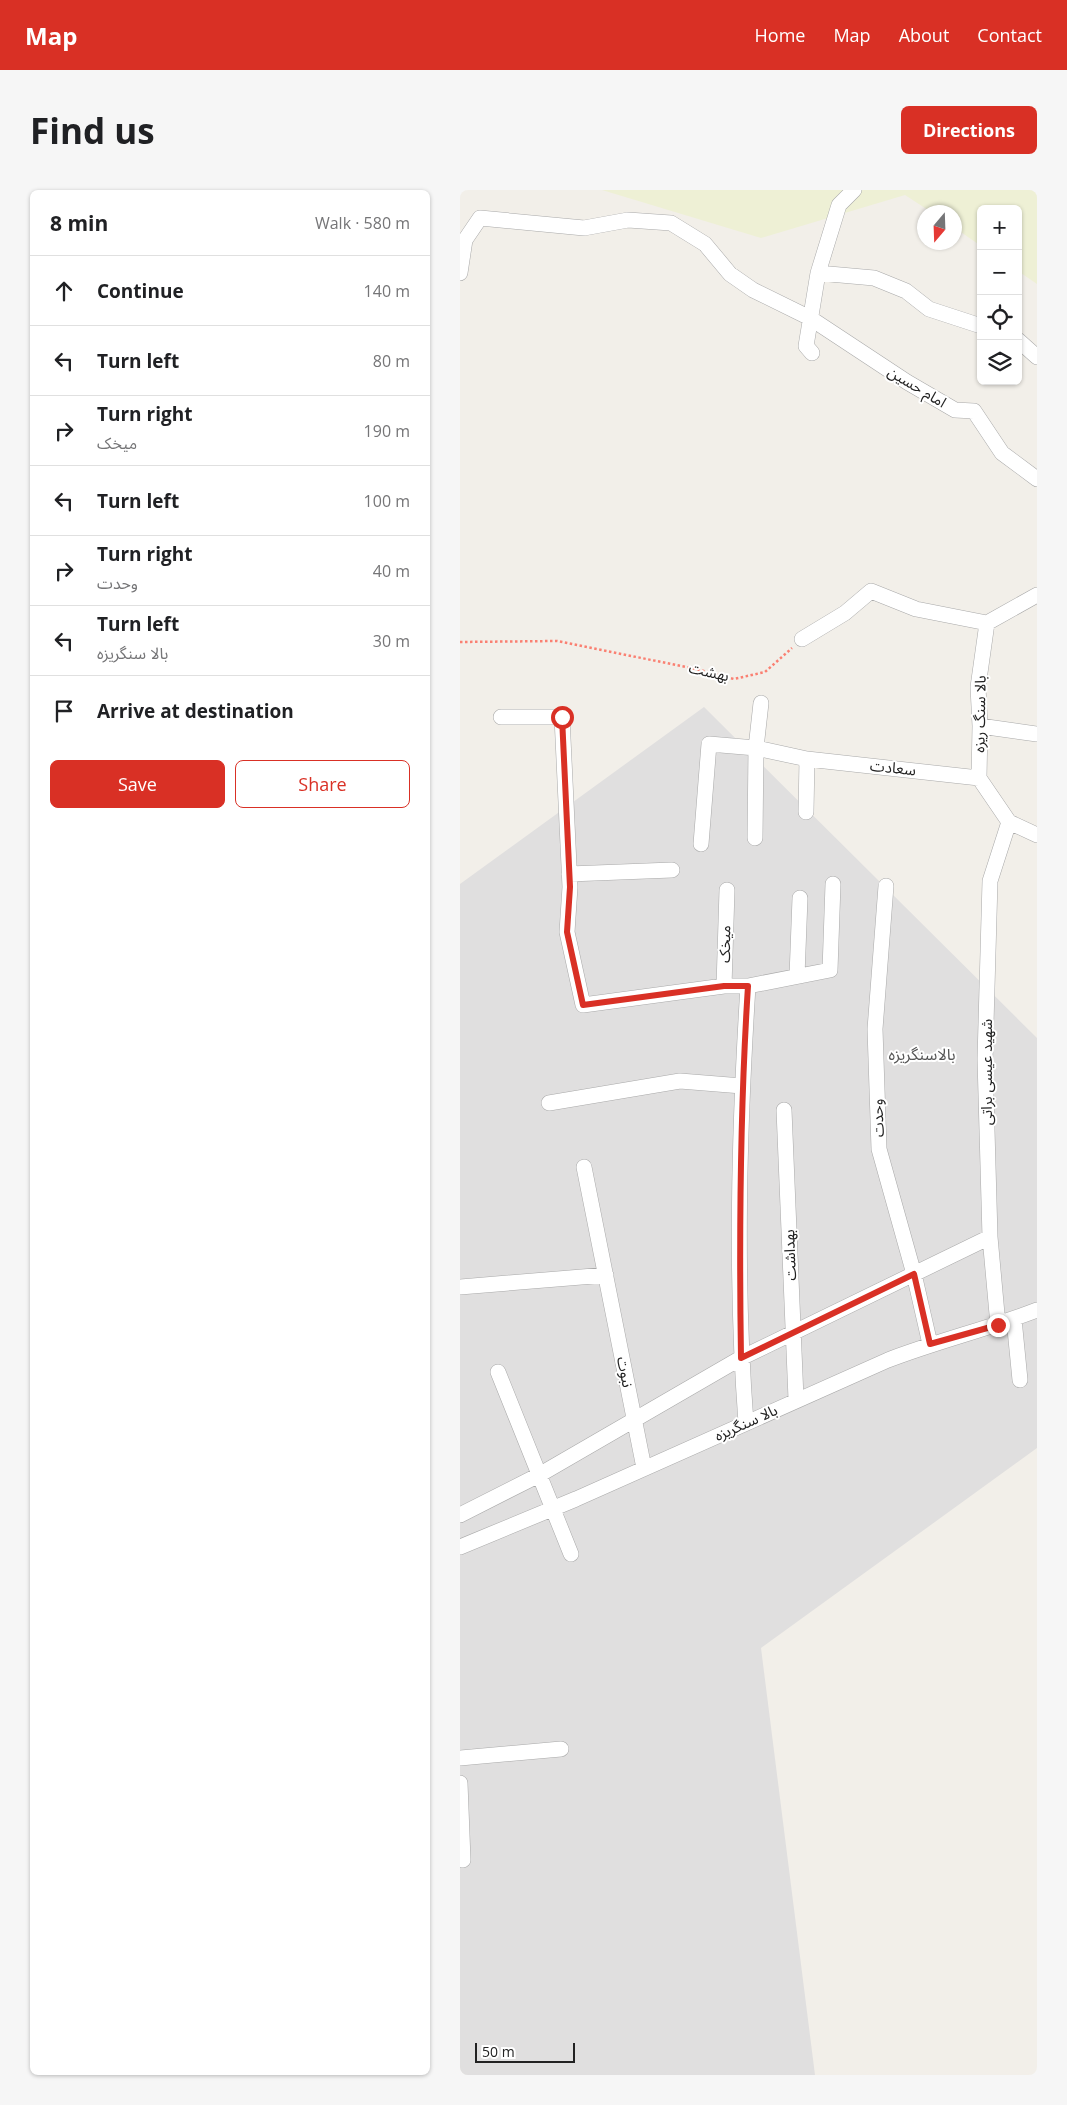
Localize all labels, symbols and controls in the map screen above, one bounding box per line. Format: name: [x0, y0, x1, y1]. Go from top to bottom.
text: Map: [25, 19, 77, 52]
text: Home: [755, 23, 805, 47]
text: Map: [833, 23, 871, 47]
text: About: [899, 23, 949, 47]
text: Contact: [977, 23, 1042, 47]
button: Directions: [901, 106, 1037, 154]
text: Find us: [30, 107, 155, 154]
north arrow: [917, 205, 962, 250]
map controls: [977, 205, 1022, 385]
button: +: [977, 205, 1022, 250]
text: 8 min: [50, 209, 108, 237]
text: Walk · 580 m: [315, 212, 410, 234]
button: −: [977, 250, 1022, 295]
icon: ahead: [50, 277, 78, 305]
text: Continue: [97, 278, 184, 304]
text: 140 m: [364, 280, 410, 302]
button: locate: [977, 295, 1022, 340]
button: layers: [977, 340, 1022, 385]
icon: left: [50, 347, 78, 375]
text: Turn left: [97, 348, 179, 374]
text: 80 m: [373, 350, 410, 372]
street label: امام حسین: [883, 361, 951, 413]
text: Turn right: [97, 401, 192, 427]
icon: right: [50, 417, 78, 445]
text: 190 m: [364, 420, 410, 442]
text: میخک: [97, 432, 137, 454]
icon: left: [50, 487, 78, 515]
text: Turn left: [97, 488, 179, 514]
text: 100 m: [364, 490, 410, 512]
text: Turn right: [97, 541, 192, 567]
icon: right: [50, 557, 78, 585]
text: 40 m: [373, 560, 410, 582]
text: وحدت: [97, 572, 138, 594]
text: Turn left: [97, 611, 179, 637]
icon: left: [50, 627, 78, 655]
text: 30 m: [373, 630, 410, 652]
text: بالا سنگریزه: [97, 642, 168, 664]
street label: بهشت: [687, 657, 731, 685]
street label: بالا سنگ ریزه: [968, 675, 990, 753]
icon: arrive: [50, 697, 78, 725]
text: Arrive at destination: [97, 698, 294, 724]
route start: [551, 706, 574, 729]
street label: سعادت: [869, 755, 917, 779]
button: Save: [50, 760, 225, 808]
button: Share: [235, 760, 410, 808]
street label: میخک: [714, 925, 734, 963]
street label: شهید عیسی براتی: [976, 1019, 996, 1125]
district label: بالاسنگریزه: [888, 1043, 956, 1065]
street label: وحدت: [866, 1098, 888, 1138]
street label: بهداشت: [778, 1229, 800, 1281]
route end: [987, 1314, 1010, 1337]
street label: نبوت: [613, 1355, 639, 1389]
street label: بالا سنگریزه: [711, 1399, 780, 1445]
scale bar: [475, 2040, 575, 2063]
text: 50 m: [482, 2042, 515, 2061]

